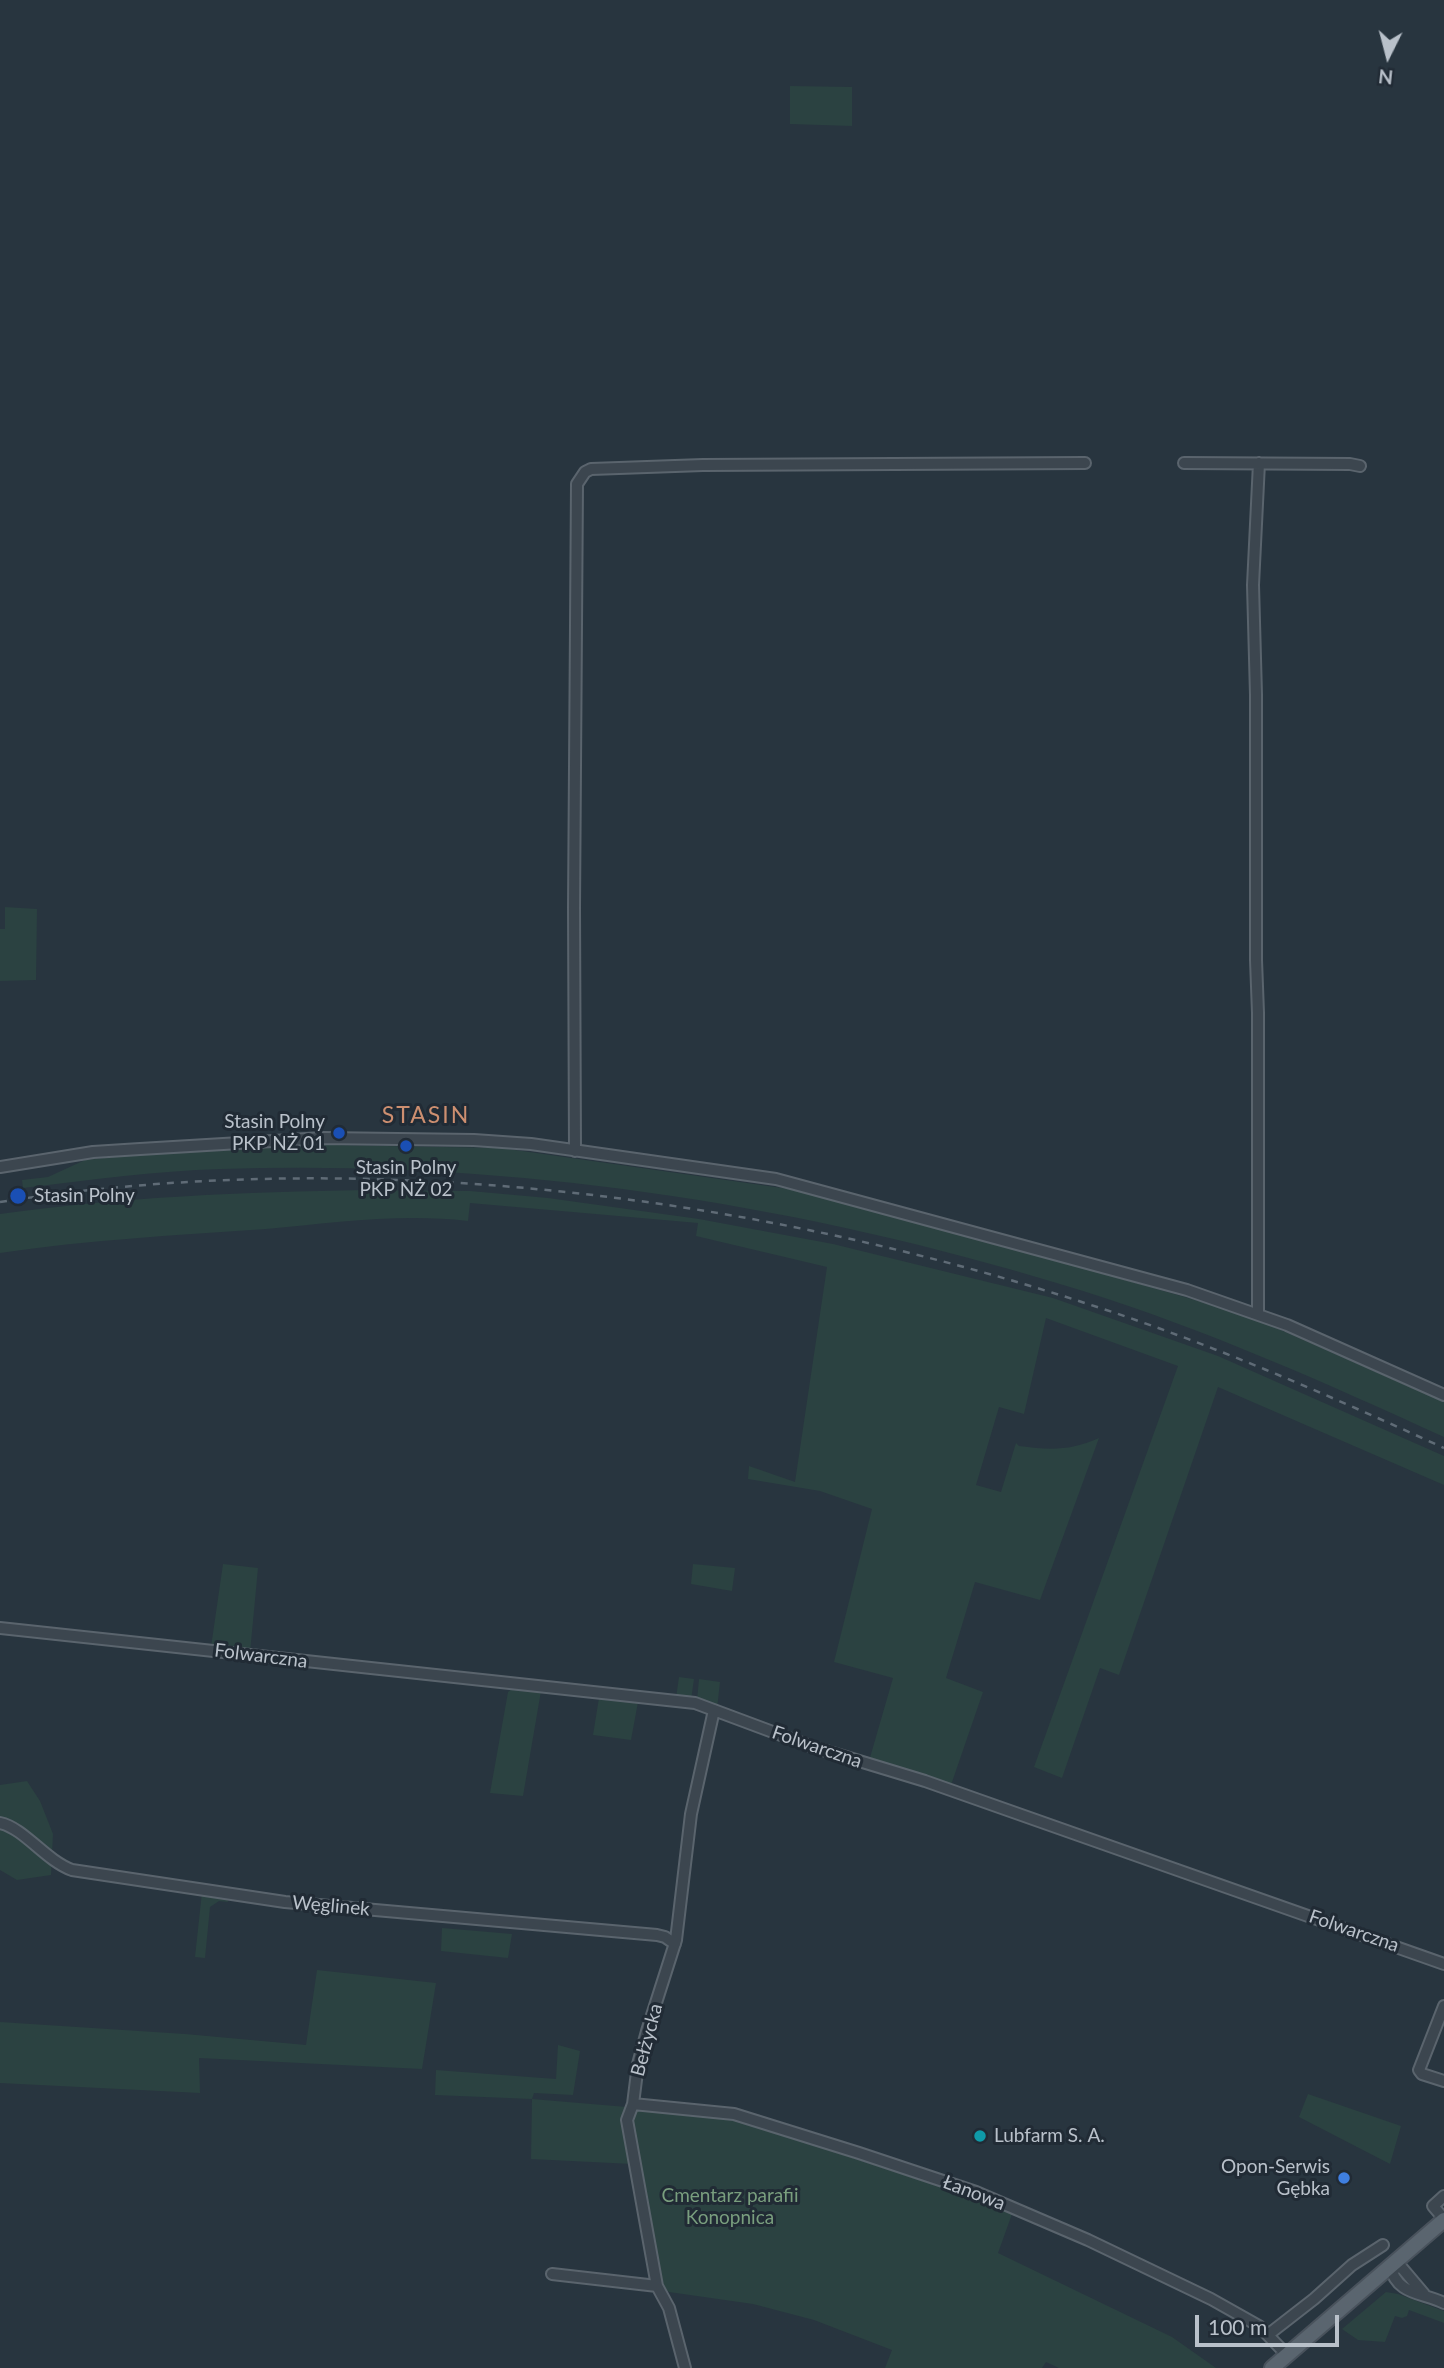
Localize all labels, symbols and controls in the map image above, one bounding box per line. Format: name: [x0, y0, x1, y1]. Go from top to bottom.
north arrow: [1353, 21, 1423, 91]
text: N: [1377, 65, 1394, 90]
district label: STASIN: [383, 1102, 469, 1130]
place label: Stasin Polny PKP NŻ 01: [224, 1111, 325, 1155]
marker: Stasin Polny PKP NŻ 01: [331, 1125, 347, 1141]
marker: Stasin Polny PKP NŻ 02: [398, 1138, 414, 1154]
place label: Stasin Polny PKP NŻ 02: [356, 1157, 456, 1201]
place label: Stasin Polny: [34, 1185, 135, 1207]
marker: Stasin Polny: [8, 1186, 28, 1206]
street label: Folwarczna: [213, 1639, 309, 1673]
street label: Folwarczna: [769, 1721, 865, 1773]
street label: Węglinek: [291, 1891, 371, 1921]
street label: Folwarczna: [1306, 1905, 1402, 1957]
street label: Bełżycka: [626, 2001, 668, 2079]
place label: Lubfarm S. A.: [994, 2125, 1105, 2147]
marker: Lubfarm S. A.: [972, 2128, 988, 2144]
place label: Opon-Serwis Gębka: [1221, 2156, 1330, 2200]
marker: Opon-Serwis Gębka: [1336, 2170, 1352, 2186]
street label: Łanowa: [940, 2171, 1008, 2215]
park label: Cmentarz parafii Konopnica: [662, 2185, 798, 2229]
scale bar: [1199, 2302, 1342, 2346]
text: 100 m: [1208, 2314, 1267, 2339]

